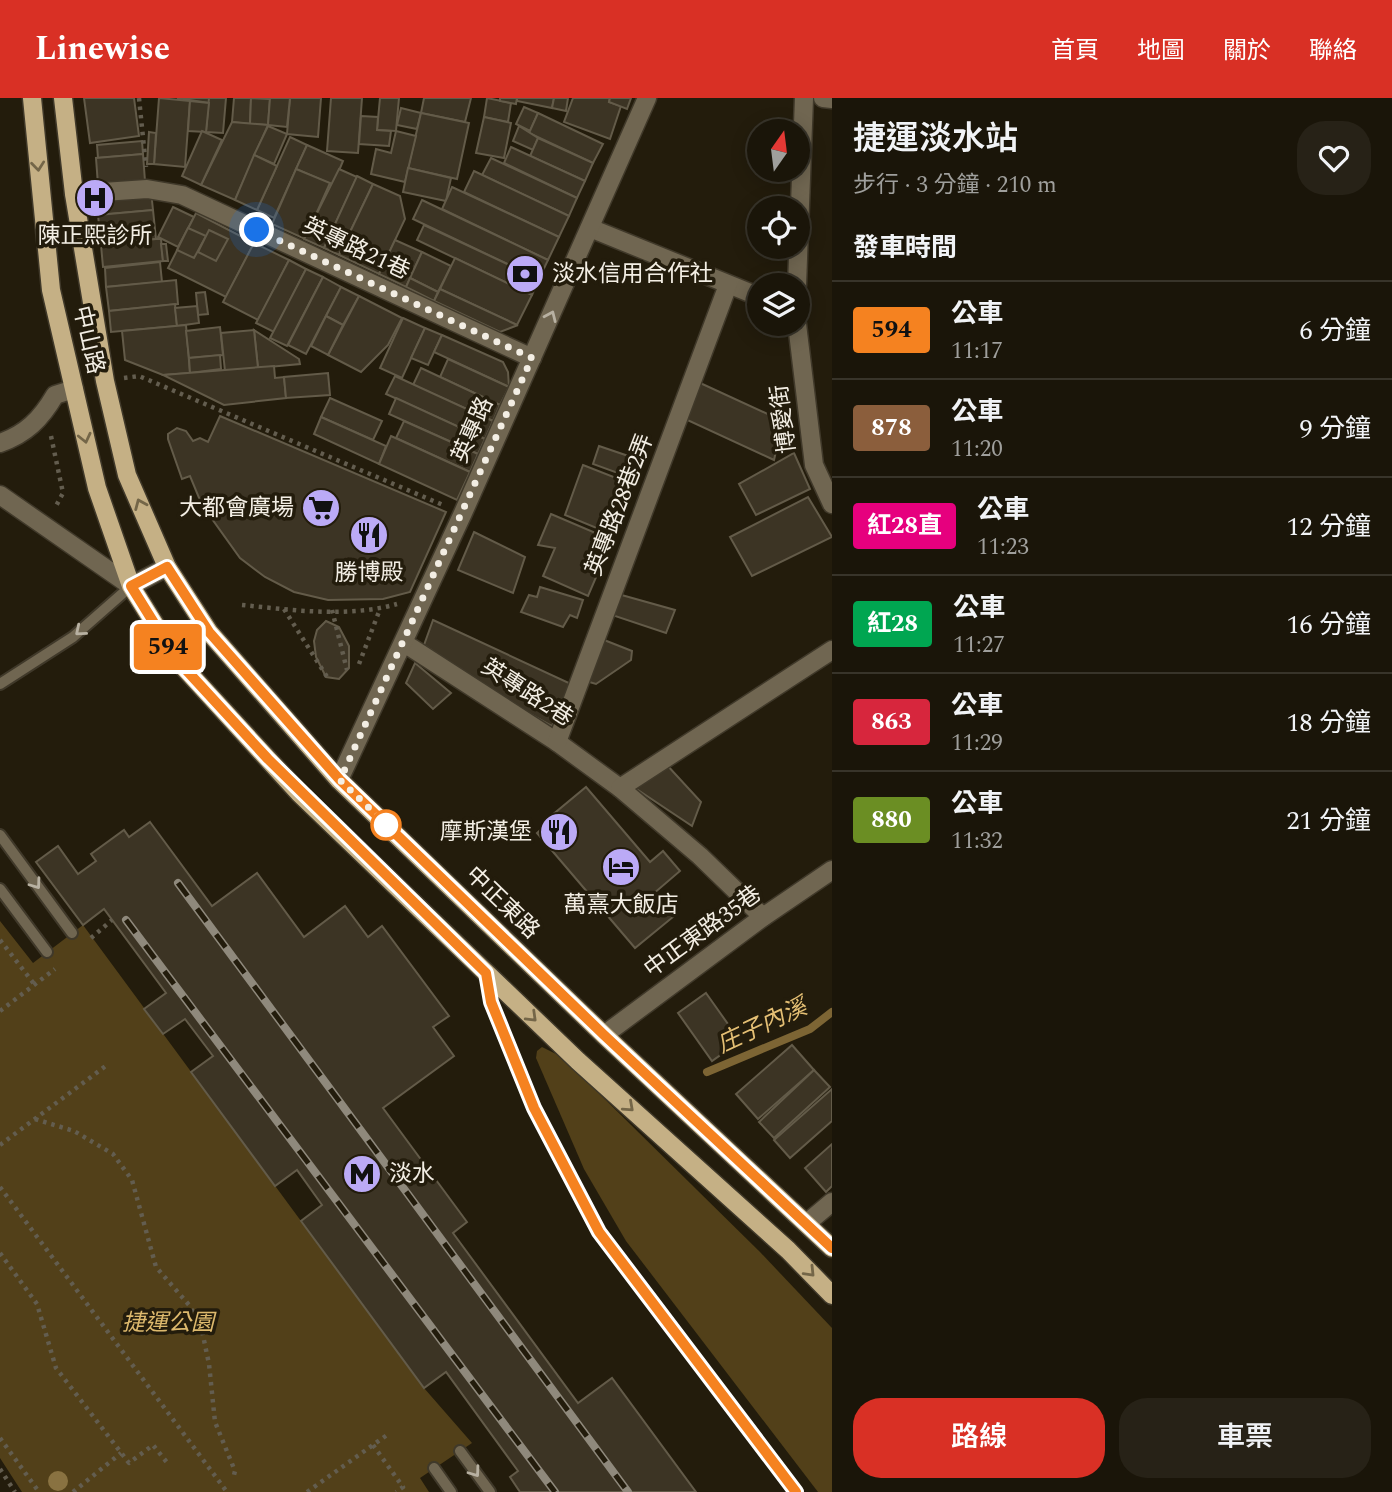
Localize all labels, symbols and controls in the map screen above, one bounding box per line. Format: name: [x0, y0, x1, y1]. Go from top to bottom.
text: Linewise: [35, 24, 170, 74]
text: 首頁: [1051, 33, 1099, 69]
text: 地圖: [1137, 33, 1185, 69]
text: 關於: [1223, 33, 1271, 69]
text: 聯絡: [1309, 33, 1357, 69]
text: 捷運淡水站: [853, 114, 1018, 164]
north arrow: [747, 119, 810, 182]
map controls: [747, 119, 810, 336]
button: heart: [1297, 121, 1371, 195]
one-way arrow: [31, 160, 46, 172]
text: 步行 · 3 分鐘 · 210 m: [853, 168, 1057, 203]
hospital icon: 陳正煕診所: [74, 177, 116, 219]
button: locate: [747, 196, 810, 259]
street label: 英專路21巷: [296, 209, 416, 289]
your location: [239, 212, 274, 247]
place label: 陳正煕診所: [38, 219, 153, 254]
text: 發車時間: [853, 228, 957, 268]
bank icon: 淡水信用合作社: [504, 253, 546, 295]
place label: 淡水信用合作社: [552, 257, 713, 292]
button: layers: [747, 273, 810, 336]
text: 公車: [951, 294, 1003, 334]
street label: 中山路: [63, 302, 113, 378]
one-way arrow: [542, 311, 556, 323]
text: 6 分鐘: [1299, 311, 1371, 351]
text: 594: [871, 312, 912, 348]
text: 11:17: [951, 334, 1003, 369]
street label: 博愛街: [762, 383, 806, 455]
street label: 英專路: [443, 391, 503, 469]
text: 公車: [951, 392, 1003, 432]
text: 9 分鐘: [1299, 409, 1371, 449]
text: 878: [871, 410, 912, 446]
street label: 英專路28巷2弄: [577, 429, 663, 581]
one-way arrow: [77, 432, 92, 444]
text: 11:20: [951, 432, 1003, 467]
supermarket icon: 大都會廣場: [300, 487, 342, 529]
text: 公車: [977, 490, 1029, 530]
place label: 大都會廣場: [179, 491, 294, 526]
one-way arrow: [134, 499, 148, 511]
text: 12 分鐘: [1286, 507, 1371, 547]
text: 紅28直: [867, 508, 942, 544]
restaurant icon: 勝博殿: [348, 514, 390, 556]
text: 11:23: [977, 530, 1029, 565]
place label: 勝博殿: [335, 556, 404, 591]
text: 公車: [953, 588, 1005, 628]
text: 16 分鐘: [1286, 605, 1371, 645]
text: 紅28: [867, 606, 918, 642]
one-way arrow: [75, 623, 88, 635]
line badge: 594: [128, 624, 208, 670]
text: 11:27: [953, 628, 1005, 663]
text: 594: [148, 629, 188, 665]
street label: 英專路2巷: [474, 650, 580, 736]
text: 公車: [951, 686, 1003, 726]
text: 18 分鐘: [1286, 703, 1371, 743]
text: 863: [871, 704, 912, 740]
text: 11:29: [951, 726, 1003, 761]
text: 公車: [951, 784, 1003, 824]
text: 21 分鐘: [1286, 801, 1371, 841]
text: 880: [871, 802, 912, 838]
unlabelled marker: [371, 810, 401, 840]
restaurant icon: 摩斯漢堡: [538, 811, 580, 853]
place label: 摩斯漢堡: [440, 815, 532, 850]
text: 11:32: [951, 824, 1003, 859]
hotel icon: 萬熹大飯店: [600, 846, 642, 888]
street label: 中正東路: [457, 858, 547, 948]
one-way arrow: [28, 876, 40, 889]
street label: 中正東路35巷: [637, 877, 769, 987]
place label: 萬熹大飯店: [564, 888, 679, 923]
water label: 庄子內溪: [711, 988, 816, 1063]
one-way arrow: [524, 1009, 537, 1022]
one-way arrow: [621, 1099, 634, 1111]
metro station icon: 淡水: [341, 1153, 383, 1195]
place label: 淡水: [389, 1157, 435, 1192]
one-way arrow: [802, 1264, 814, 1276]
park label: 捷運公園: [122, 1306, 217, 1341]
button: 路線: [853, 1398, 1105, 1478]
button: 車票: [1119, 1398, 1371, 1478]
one-way arrow: [467, 1464, 479, 1476]

